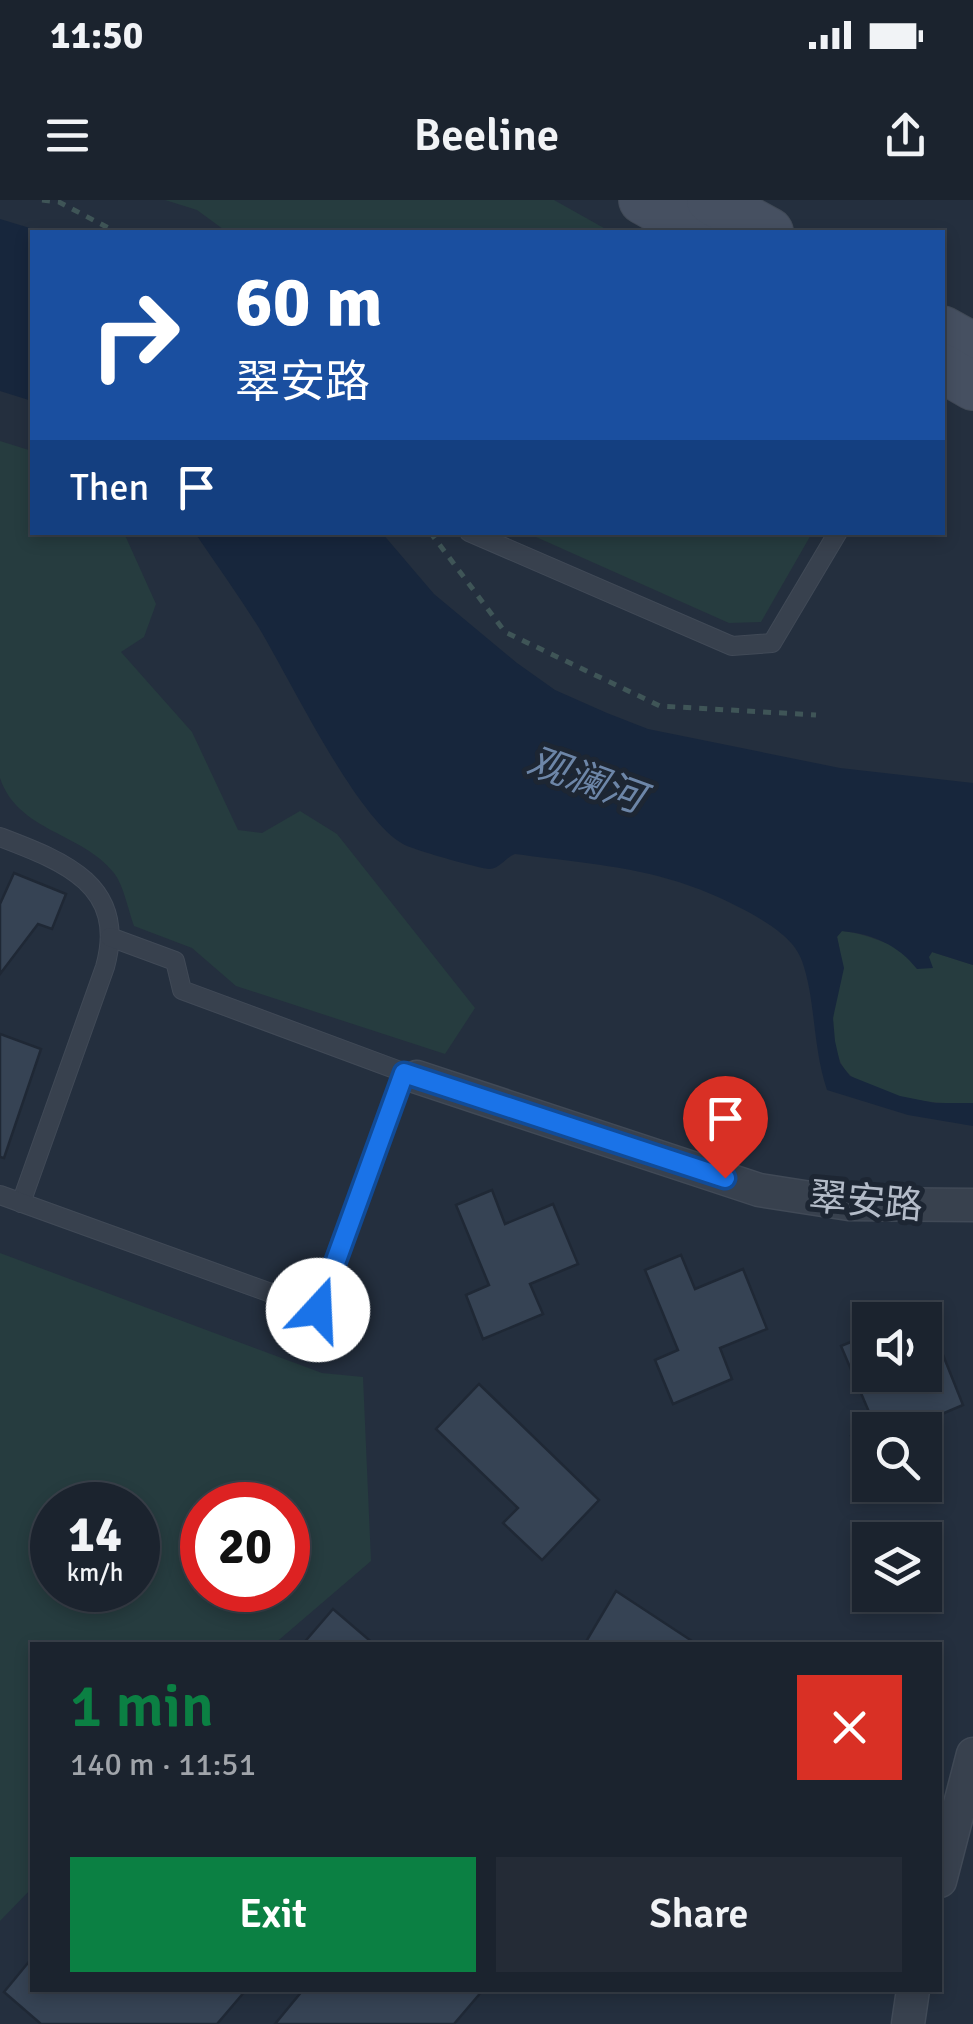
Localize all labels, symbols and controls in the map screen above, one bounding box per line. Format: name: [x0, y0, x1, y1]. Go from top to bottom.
text: 11:50: [50, 12, 143, 59]
icon: menu: [40, 108, 95, 163]
text: Beeline: [414, 108, 559, 163]
icon: share: [878, 108, 933, 163]
text: 60 m: [235, 259, 383, 345]
icon: right: [70, 270, 200, 400]
text: 翠安路: [235, 355, 370, 410]
icon: arrive: [169, 460, 224, 515]
text: Then: [70, 464, 149, 511]
water label: 观澜河: [521, 736, 657, 826]
pin: [683, 1076, 768, 1179]
icon: arrive: [698, 1091, 753, 1146]
street label: 翠安路: [807, 1173, 925, 1230]
position arrow: [266, 1258, 370, 1362]
map controls: [852, 1302, 942, 1612]
button: sound: [852, 1302, 942, 1392]
button: search: [852, 1412, 942, 1502]
speed limit sign: 20: [180, 1482, 310, 1612]
text: 14: [68, 1504, 122, 1566]
button: layers: [852, 1522, 942, 1612]
text: km/h: [67, 1557, 123, 1588]
text: 1 min: [70, 1670, 214, 1744]
button: close: [797, 1675, 902, 1780]
text: 140 m · 11:51: [70, 1745, 256, 1784]
button: Exit: [70, 1857, 476, 1972]
button: Share: [496, 1857, 902, 1972]

